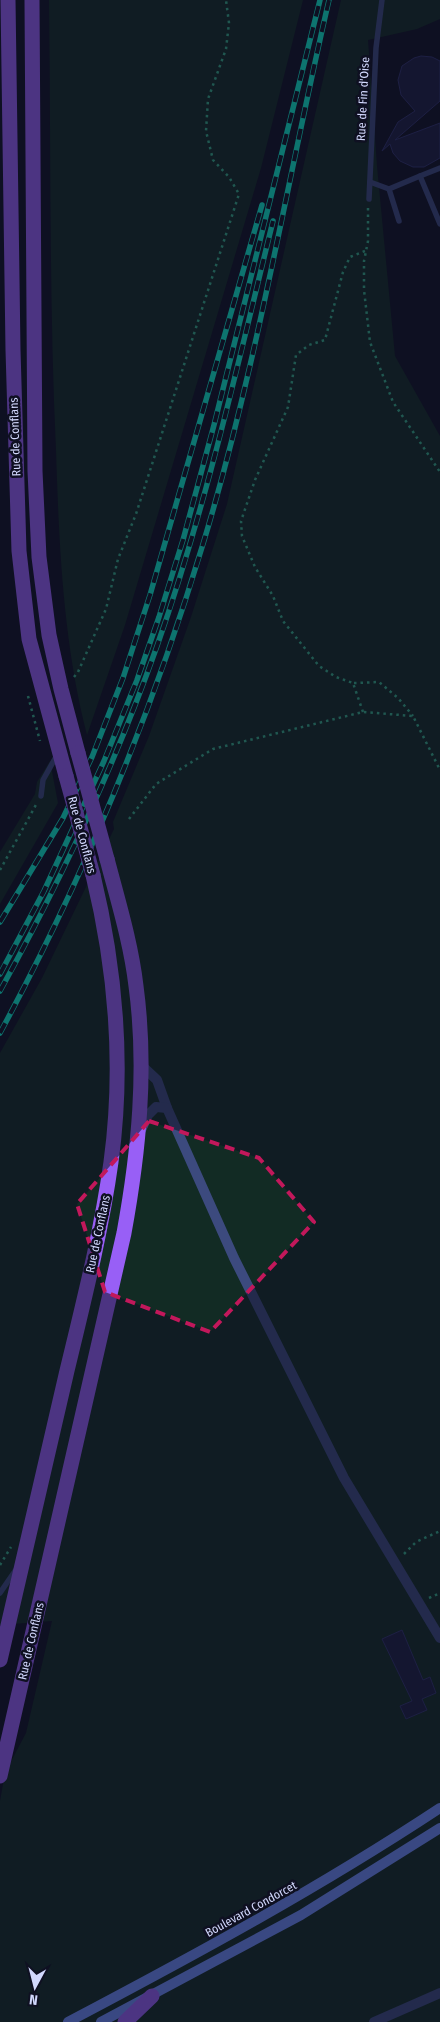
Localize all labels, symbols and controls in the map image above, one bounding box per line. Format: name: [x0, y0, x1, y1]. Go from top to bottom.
street label: Rue de Fin d'Oise: [354, 56, 372, 141]
street label: Rue de Conflans: [7, 397, 23, 477]
street label: Rue de Conflans: [65, 795, 99, 875]
street label: Rue de Conflans: [83, 1194, 113, 1274]
street label: Rue de Conflans: [15, 1601, 47, 1681]
street label: Boulevard Condorcet: [203, 1878, 299, 1940]
north arrow: [10, 1962, 60, 2012]
text: N: [28, 1990, 39, 2008]

